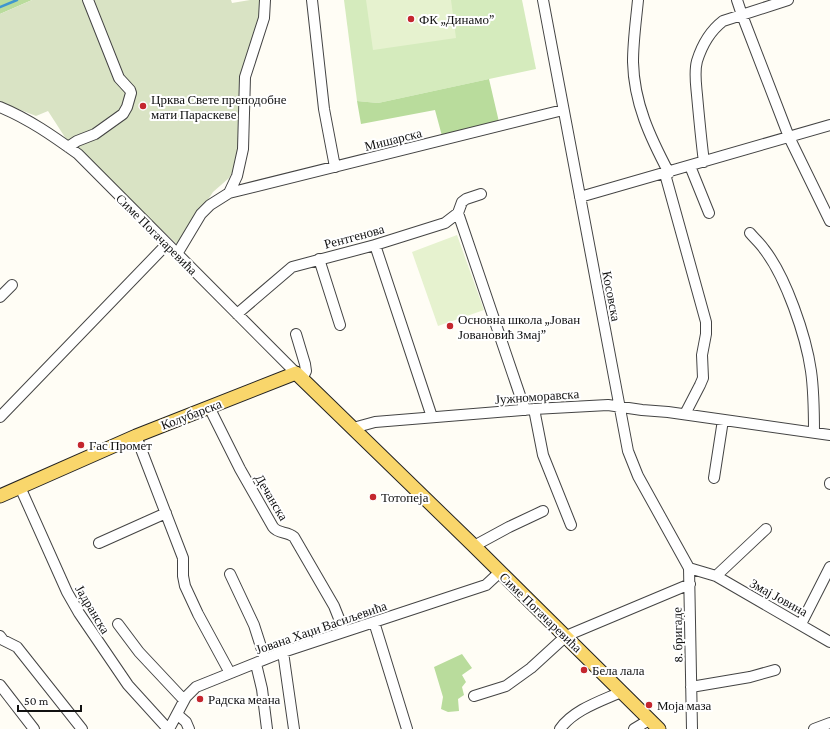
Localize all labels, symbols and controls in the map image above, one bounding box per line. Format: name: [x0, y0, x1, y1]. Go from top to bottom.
place label: ФК „Динамо”: [419, 12, 494, 27]
marker: ФК „Динамо”: [406, 14, 416, 24]
place label: Црква Свете преподобне мати Параскеве: [151, 92, 287, 122]
marker: Црква Свете преподобне мати Параскеве: [138, 101, 148, 111]
street label: Мишарска: [363, 125, 424, 154]
street label: Симе Погачаревића: [113, 191, 200, 278]
street label: Рентгенова: [322, 221, 386, 252]
street label: Косовска: [599, 270, 624, 323]
place label: Основна школа „Јован Јовановић Змај”: [458, 312, 580, 342]
marker: Основна школа „Јован Јовановић Змај”: [445, 321, 455, 331]
street label: Јужноморавска: [494, 386, 580, 407]
street label: Колубарска: [159, 396, 224, 433]
place label: Гас Промет: [89, 438, 152, 453]
marker: Гас Промет: [76, 440, 86, 450]
street label: Дечанска: [252, 471, 291, 523]
place label: Тотопеја: [381, 490, 429, 505]
marker: Тотопеја: [368, 492, 378, 502]
street label: Симе Погачаревића: [496, 569, 585, 656]
street label: Змај Јовина: [747, 575, 811, 620]
street label: Јадранска: [72, 582, 113, 637]
street label: Јована Хаџи Васиљевића: [254, 598, 389, 657]
street label: 8. бригаде: [670, 607, 685, 663]
place label: Бела лала: [592, 663, 645, 678]
marker: Бела лала: [579, 665, 589, 675]
scale bar: [18, 687, 81, 713]
place label: Радска меана: [208, 692, 281, 707]
text: 50 m: [24, 694, 49, 708]
marker: Радска меана: [195, 694, 205, 704]
place label: Моја маза: [657, 698, 712, 713]
marker: Моја маза: [644, 700, 654, 710]

